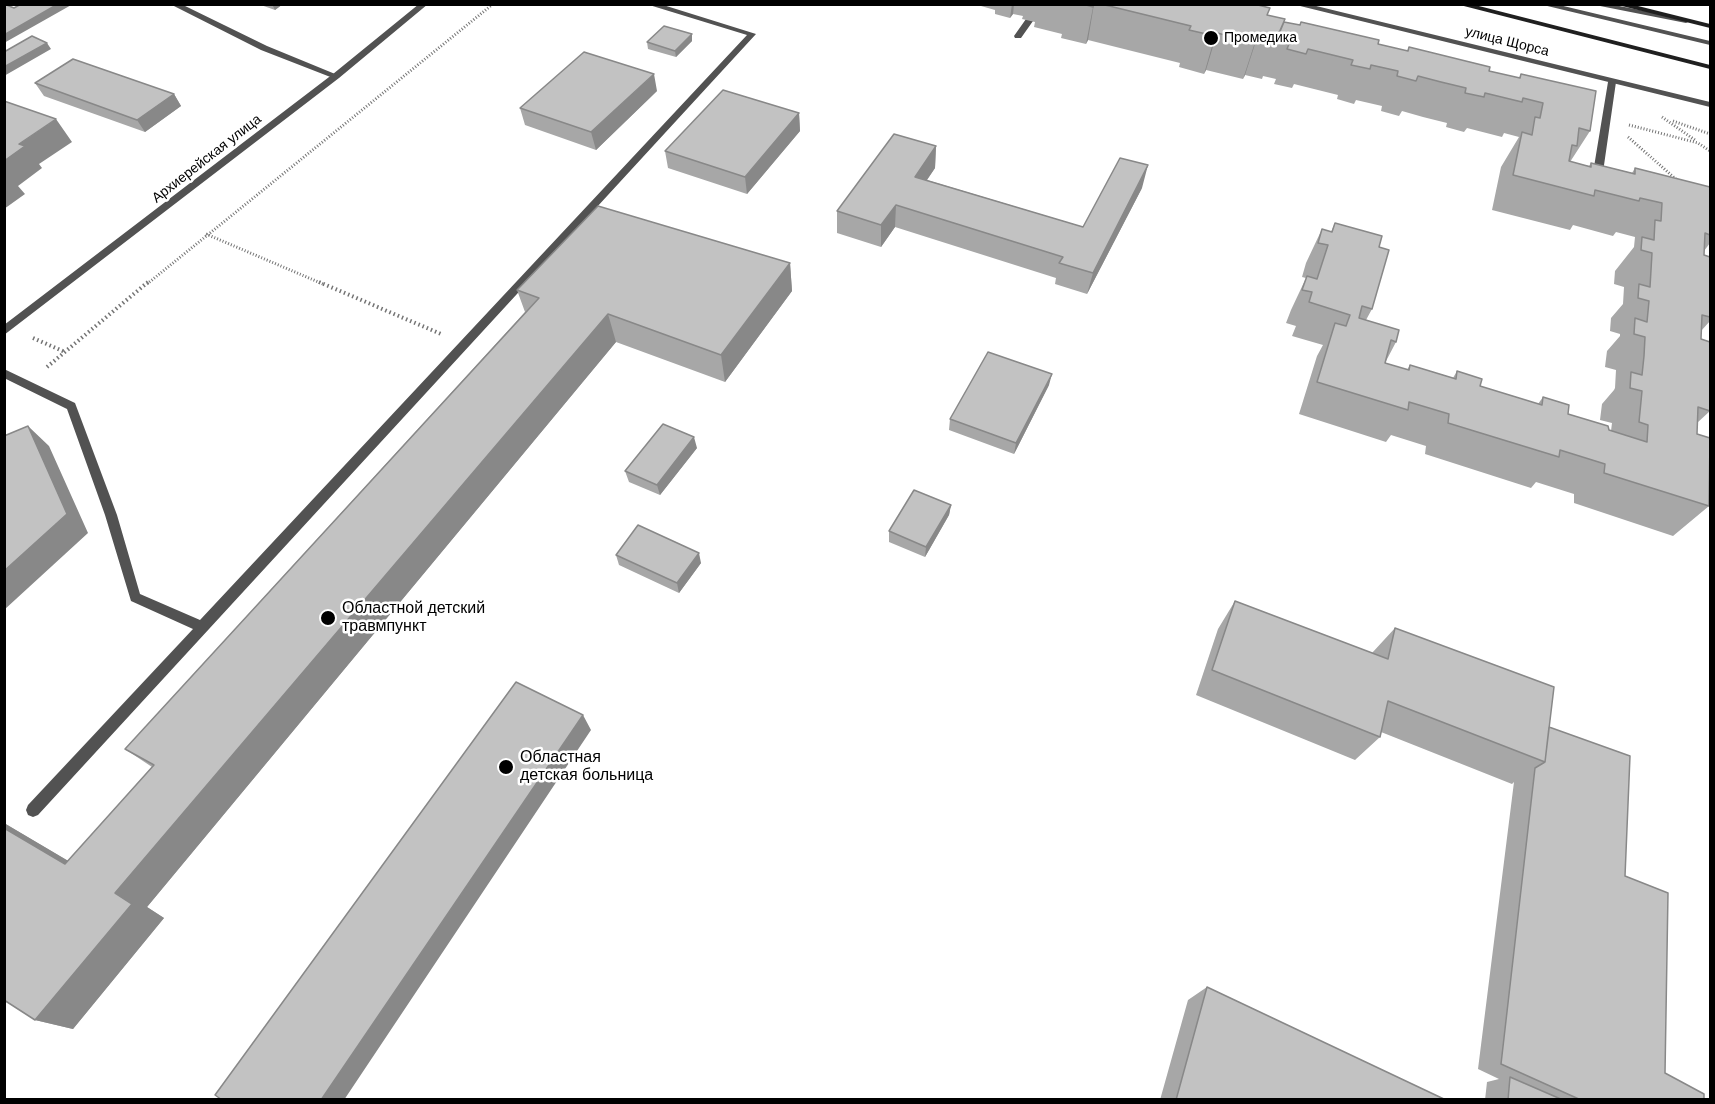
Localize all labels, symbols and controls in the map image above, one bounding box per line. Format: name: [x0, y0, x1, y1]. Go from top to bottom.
street label: улица Щорса: [1463, 23, 1551, 61]
marker: Промедика: [1202, 29, 1220, 47]
place label: Промедика: [1224, 30, 1297, 46]
street label: Архиерейская улица: [149, 111, 265, 207]
place label: Областной детский травмпункт: [342, 599, 485, 637]
marker: Областной детский травмпункт: [319, 609, 337, 627]
place label: Областная детская больница: [520, 748, 653, 786]
marker: Областная детская больница: [497, 758, 515, 776]

